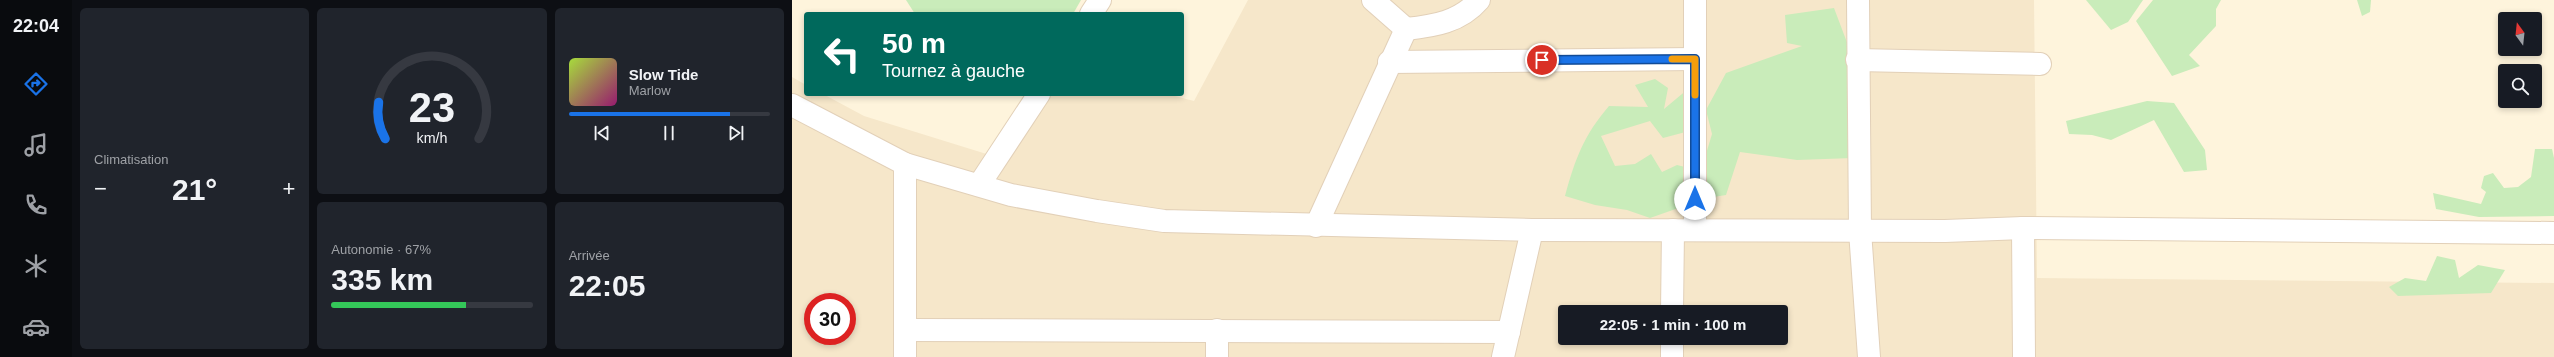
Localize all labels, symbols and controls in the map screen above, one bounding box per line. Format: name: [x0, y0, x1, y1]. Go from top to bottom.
north arrow: [2498, 12, 2542, 56]
map controls: [2498, 12, 2542, 108]
text: 22:04: [13, 16, 59, 36]
icon: left: [816, 28, 868, 80]
text: 50 m: [882, 28, 946, 59]
pin: [1525, 43, 1559, 77]
icon: arrive: [1531, 49, 1553, 71]
text: Tournez à gauche: [882, 61, 1025, 81]
button: search: [2498, 64, 2542, 108]
text: Slow Tide: [629, 66, 698, 83]
icon: directions: [22, 70, 50, 98]
text: Marlow: [629, 83, 671, 98]
text: 23: [409, 84, 455, 131]
icon: previous: [591, 122, 613, 144]
icon: pause: [658, 122, 680, 144]
icon: next: [725, 122, 747, 144]
text: km/h: [417, 129, 448, 145]
icon: music: [22, 131, 50, 159]
text: Climatisation: [94, 152, 168, 167]
text: 21°: [172, 173, 217, 206]
text: −: [94, 176, 107, 201]
text: +: [282, 176, 295, 201]
position arrow: [1674, 178, 1716, 220]
icon: phone: [22, 191, 50, 219]
text: Autonomie · 67%: [331, 242, 431, 257]
text: Arrivée: [569, 248, 610, 263]
icon: climate: [22, 252, 50, 280]
text: 335 km: [331, 263, 433, 296]
text: 22:05: [569, 269, 645, 302]
speed limit sign: 30: [804, 293, 856, 345]
icon: car: [22, 313, 50, 341]
text: 22:05 · 1 min · 100 m: [1600, 316, 1746, 333]

